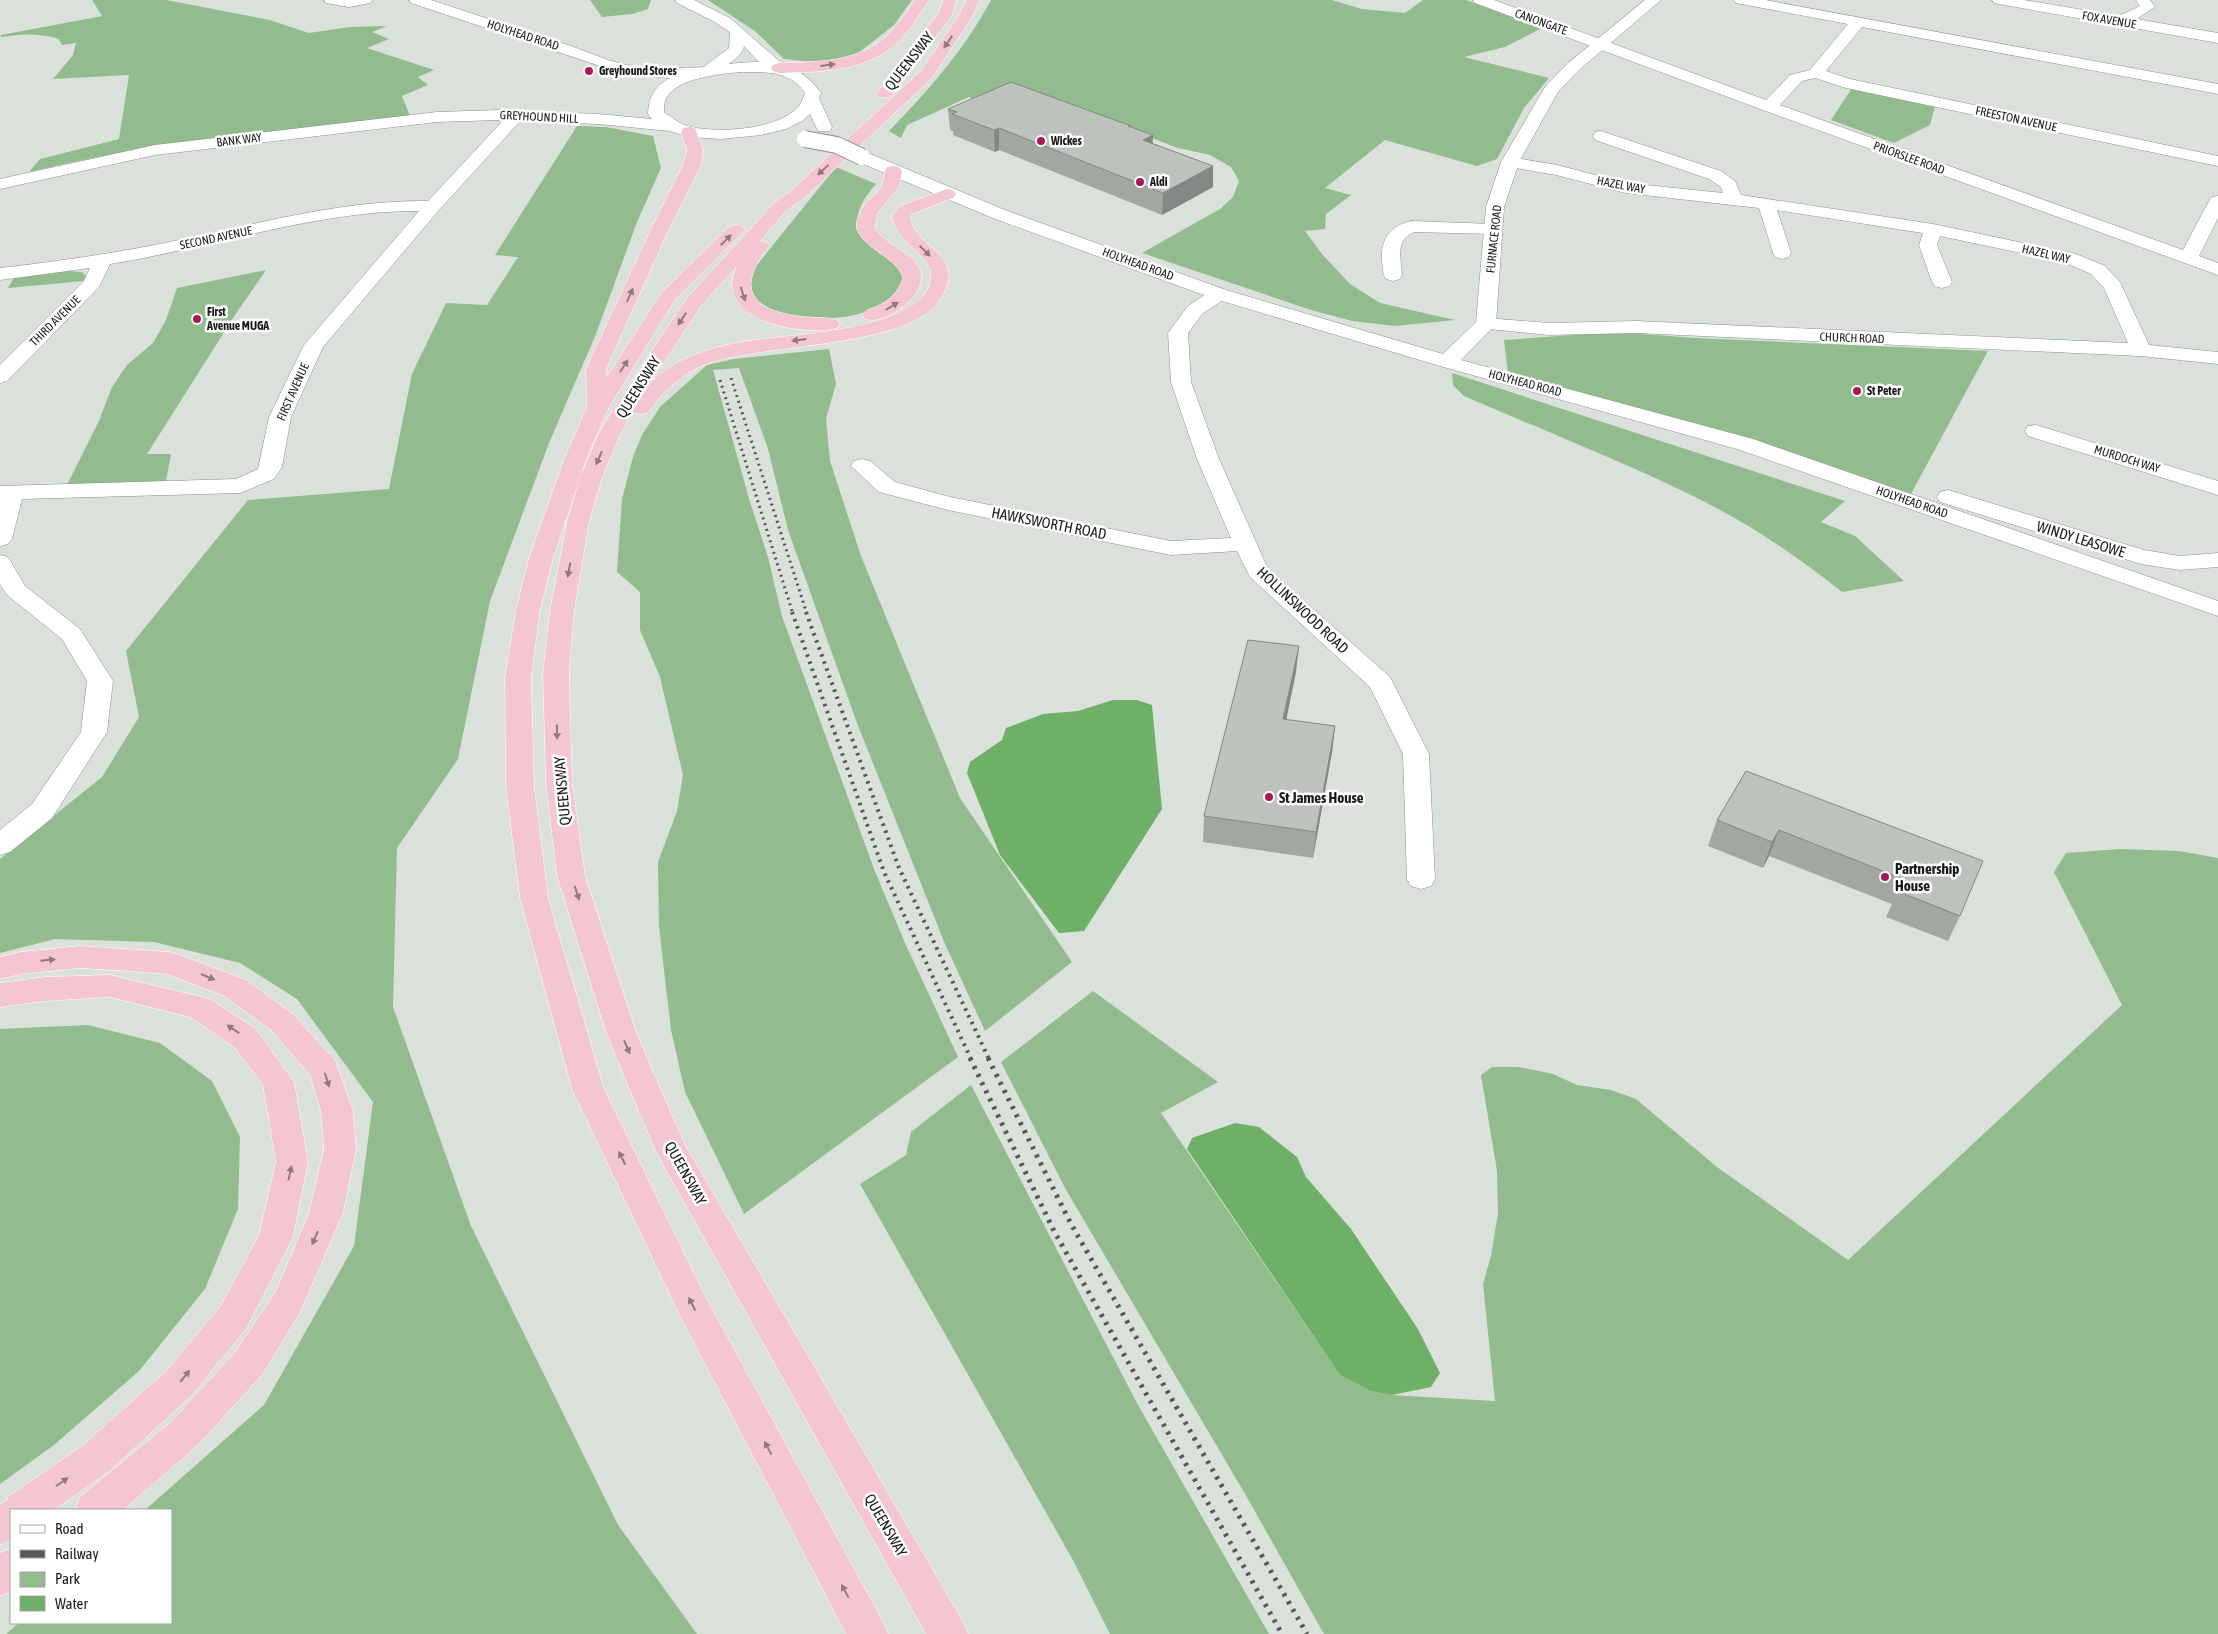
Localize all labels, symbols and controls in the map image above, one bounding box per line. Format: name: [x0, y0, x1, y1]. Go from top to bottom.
street label: CANONGATE: [1513, 6, 1569, 38]
street label: FOX AVENUE: [2081, 8, 2137, 32]
street label: HOLYHEAD ROAD: [485, 17, 561, 53]
street label: QUEENSWAY: [881, 28, 937, 94]
one-way arrow: [943, 35, 953, 49]
one-way arrow: [820, 61, 836, 69]
place label: Greyhound Stores: [599, 64, 678, 78]
marker: Greyhound Stores: [583, 65, 595, 77]
street label: FREESTON AVENUE: [1974, 104, 2058, 134]
street label: GREYHOUND HILL: [499, 108, 579, 126]
street label: BANK WAY: [216, 130, 263, 150]
place label: Wickes: [1050, 134, 1082, 148]
marker: Wickes: [1035, 135, 1047, 147]
street label: PRIORSLEE ROAD: [1871, 139, 1947, 177]
one-way arrow: [818, 164, 830, 176]
street label: HAZEL WAY: [1596, 173, 1647, 197]
place label: Aldi: [1149, 175, 1168, 189]
marker: Aldi: [1134, 176, 1146, 188]
street label: FURNACE ROAD: [1483, 204, 1505, 274]
street label: SECOND AVENUE: [179, 223, 253, 253]
one-way arrow: [720, 234, 732, 246]
street label: HAZEL WAY: [2021, 242, 2072, 266]
one-way arrow: [919, 245, 931, 257]
street label: HOLYHEAD ROAD: [1100, 245, 1176, 283]
one-way arrow: [740, 287, 748, 302]
one-way arrow: [626, 288, 634, 302]
street label: THIRD AVENUE: [27, 293, 83, 349]
one-way arrow: [885, 301, 898, 310]
place label: First Avenue MUGA: [206, 305, 269, 333]
marker: First Avenue MUGA: [191, 313, 203, 325]
one-way arrow: [677, 313, 687, 326]
street label: CHURCH ROAD: [1819, 330, 1885, 346]
one-way arrow: [791, 336, 807, 344]
street label: QUEENSWAY: [612, 353, 664, 421]
one-way arrow: [620, 359, 629, 372]
street label: FIRST AVENUE: [274, 361, 312, 423]
street label: HOLYHEAD ROAD: [1487, 367, 1563, 400]
place label: St Peter: [1867, 384, 1901, 398]
marker: St Peter: [1851, 385, 1863, 397]
street label: MURDOCH WAY: [2092, 442, 2162, 476]
one-way arrow: [595, 451, 602, 466]
street label: HOLYHEAD ROAD: [1874, 483, 1950, 521]
street label: HAWKSWORTH ROAD: [990, 504, 1108, 542]
street label: WINDY LEASOWE: [2035, 517, 2128, 561]
one-way arrow: [564, 563, 572, 579]
street label: HOLLINSWOOD ROAD: [1254, 563, 1352, 657]
one-way arrow: [554, 724, 562, 740]
street label: QUEENSWAY: [550, 755, 573, 826]
place label: St James House: [1279, 789, 1364, 806]
marker: St James House: [1263, 791, 1275, 803]
place label: Partnership House: [1895, 860, 1959, 894]
marker: Partnership House: [1879, 871, 1891, 883]
one-way arrow: [573, 885, 581, 900]
one-way arrow: [40, 956, 56, 964]
one-way arrow: [201, 973, 215, 981]
one-way arrow: [226, 1024, 239, 1034]
one-way arrow: [623, 1040, 631, 1054]
one-way arrow: [324, 1073, 332, 1088]
street label: QUEENSWAY: [662, 1139, 710, 1208]
one-way arrow: [617, 1151, 625, 1165]
one-way arrow: [286, 1164, 294, 1180]
one-way arrow: [311, 1231, 319, 1245]
one-way arrow: [688, 1297, 696, 1311]
one-way arrow: [179, 1370, 190, 1382]
one-way arrow: [764, 1440, 772, 1455]
one-way arrow: [55, 1477, 69, 1487]
street label: QUEENSWAY: [861, 1491, 911, 1560]
legend: [10, 1509, 172, 1624]
text: Road: [55, 1520, 84, 1537]
text: Railway: [55, 1545, 99, 1562]
text: Park: [55, 1570, 80, 1587]
one-way arrow: [841, 1584, 849, 1598]
text: Water: [55, 1595, 88, 1612]

